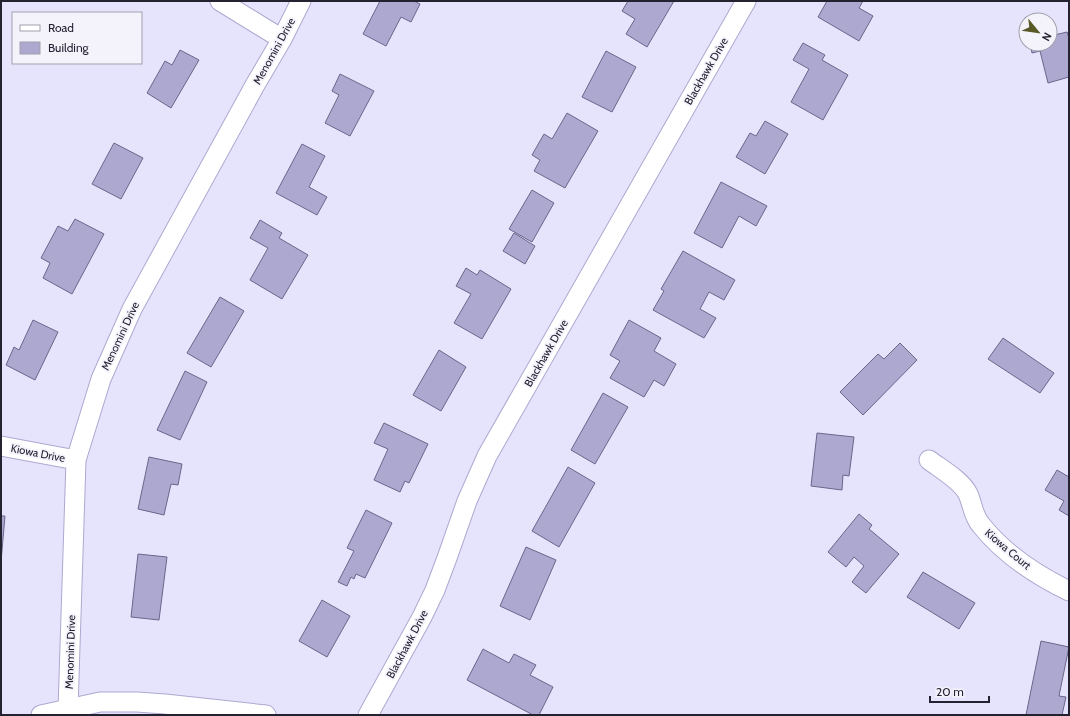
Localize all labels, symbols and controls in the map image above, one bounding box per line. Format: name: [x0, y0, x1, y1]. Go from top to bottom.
legend: [12, 12, 142, 64]
north arrow: [1018, 12, 1058, 52]
street label: Menomini Drive: [250, 15, 298, 87]
text: Road: [48, 20, 74, 35]
text: N: [1039, 30, 1055, 44]
street label: Blackhawk Drive: [681, 35, 731, 107]
text: Building: [48, 40, 90, 55]
street label: Menomini Drive: [98, 299, 142, 373]
street label: Blackhawk Drive: [521, 317, 571, 389]
street label: Kiowa Drive: [10, 441, 67, 465]
street label: Kiowa Court: [982, 526, 1034, 573]
street label: Blackhawk Drive: [383, 607, 431, 681]
street label: Menomini Drive: [62, 614, 78, 689]
scale bar: [930, 678, 989, 704]
text: 20 m: [936, 684, 964, 699]

